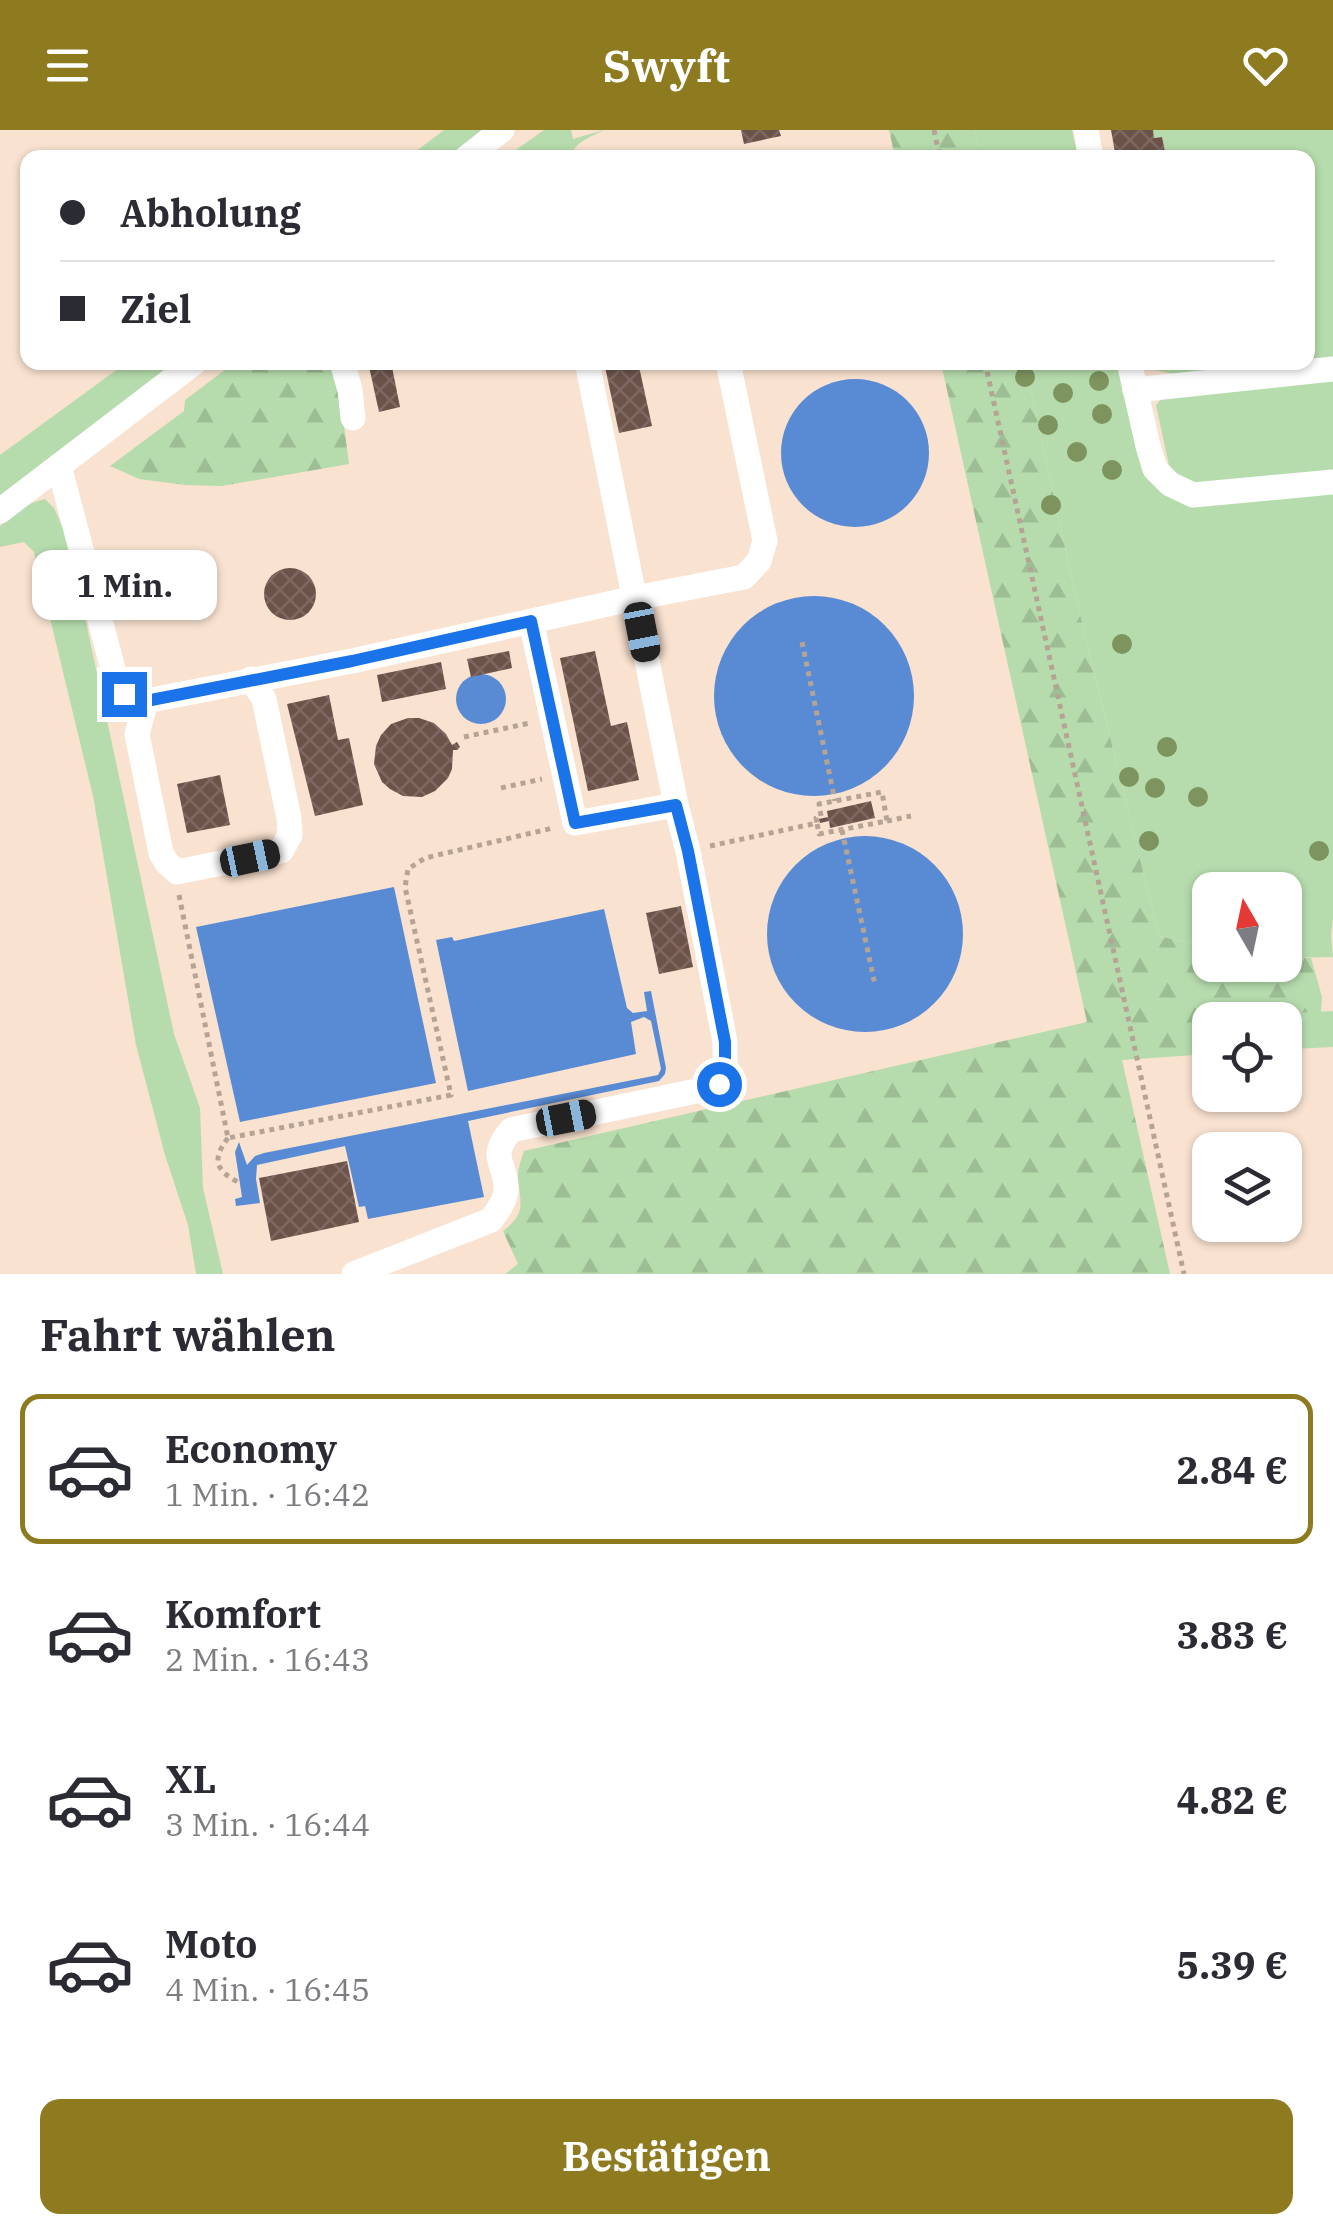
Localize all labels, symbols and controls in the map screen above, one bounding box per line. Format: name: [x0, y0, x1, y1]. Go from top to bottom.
text: Swyft: [603, 36, 730, 94]
icon: menu: [40, 38, 95, 93]
icon: heart: [1238, 38, 1293, 93]
text: Abholung: [120, 188, 301, 237]
text: Ziel: [120, 284, 191, 333]
callout: 1 Min.: [32, 549, 216, 619]
text: 1 Min.: [76, 564, 173, 606]
car: [622, 600, 662, 664]
route end: [102, 672, 147, 717]
car: [218, 837, 282, 879]
north arrow: [1192, 872, 1302, 982]
map controls: [1192, 872, 1302, 1242]
button: locate: [1192, 1002, 1302, 1112]
route start: [697, 1062, 742, 1107]
car: [534, 1098, 598, 1138]
button: layers: [1192, 1132, 1302, 1242]
text: Fahrt wählen: [40, 1305, 335, 1363]
icon: car: [45, 1424, 135, 1514]
text: Economy: [165, 1424, 337, 1473]
text: 2.84 €: [1176, 1445, 1288, 1494]
text: 1 Min. · 16:42: [165, 1473, 370, 1515]
icon: car: [45, 1589, 135, 1679]
text: Komfort: [165, 1589, 321, 1638]
text: 3.83 €: [1176, 1610, 1288, 1659]
text: 2 Min. · 16:43: [165, 1638, 370, 1680]
icon: car: [45, 1754, 135, 1844]
text: XL: [165, 1754, 216, 1803]
text: 4.82 €: [1176, 1775, 1288, 1824]
text: 3 Min. · 16:44: [165, 1803, 370, 1845]
icon: car: [45, 1919, 135, 2009]
text: Moto: [165, 1919, 257, 1968]
text: 5.39 €: [1176, 1940, 1288, 1989]
text: 4 Min. · 16:45: [165, 1968, 370, 2010]
button: Bestätigen: [40, 2099, 1293, 2214]

